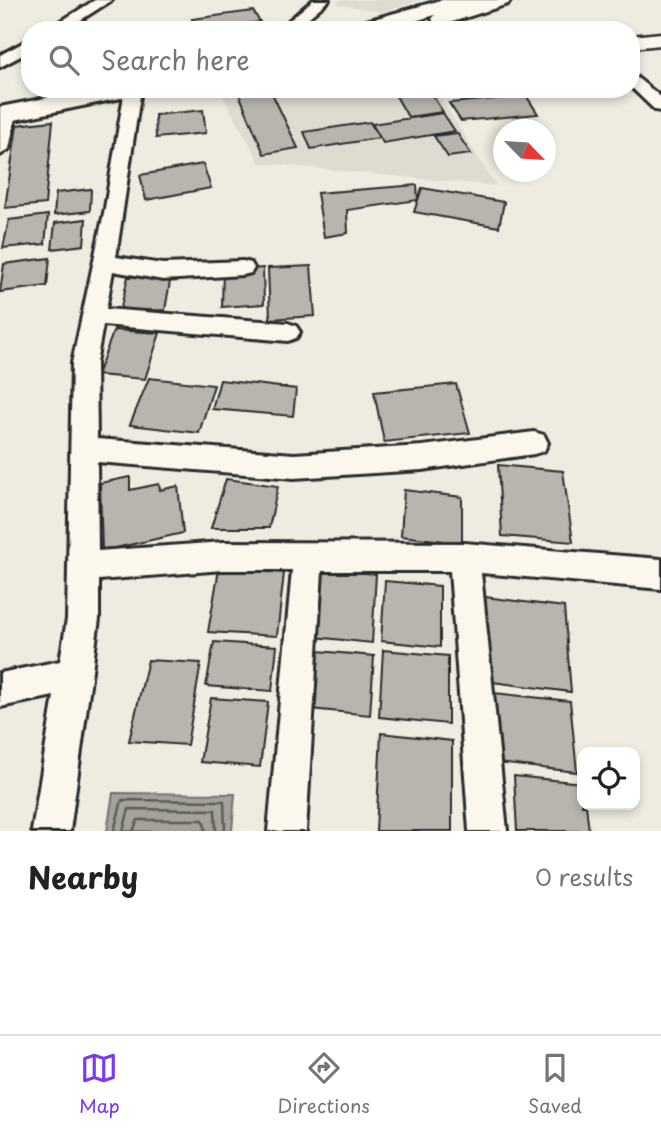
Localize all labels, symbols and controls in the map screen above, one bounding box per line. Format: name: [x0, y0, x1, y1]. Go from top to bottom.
search box: [21, 21, 640, 98]
text: Search here: [101, 40, 250, 79]
icon: search: [45, 41, 83, 79]
north arrow: [493, 119, 556, 182]
map controls: [577, 747, 640, 810]
button: locate: [577, 747, 640, 810]
text: Nearby: [28, 854, 138, 899]
text: 0 results: [535, 859, 633, 894]
tab: Map: [79, 1049, 120, 1119]
tab: Directions: [278, 1049, 370, 1119]
tab: Saved: [528, 1049, 582, 1119]

